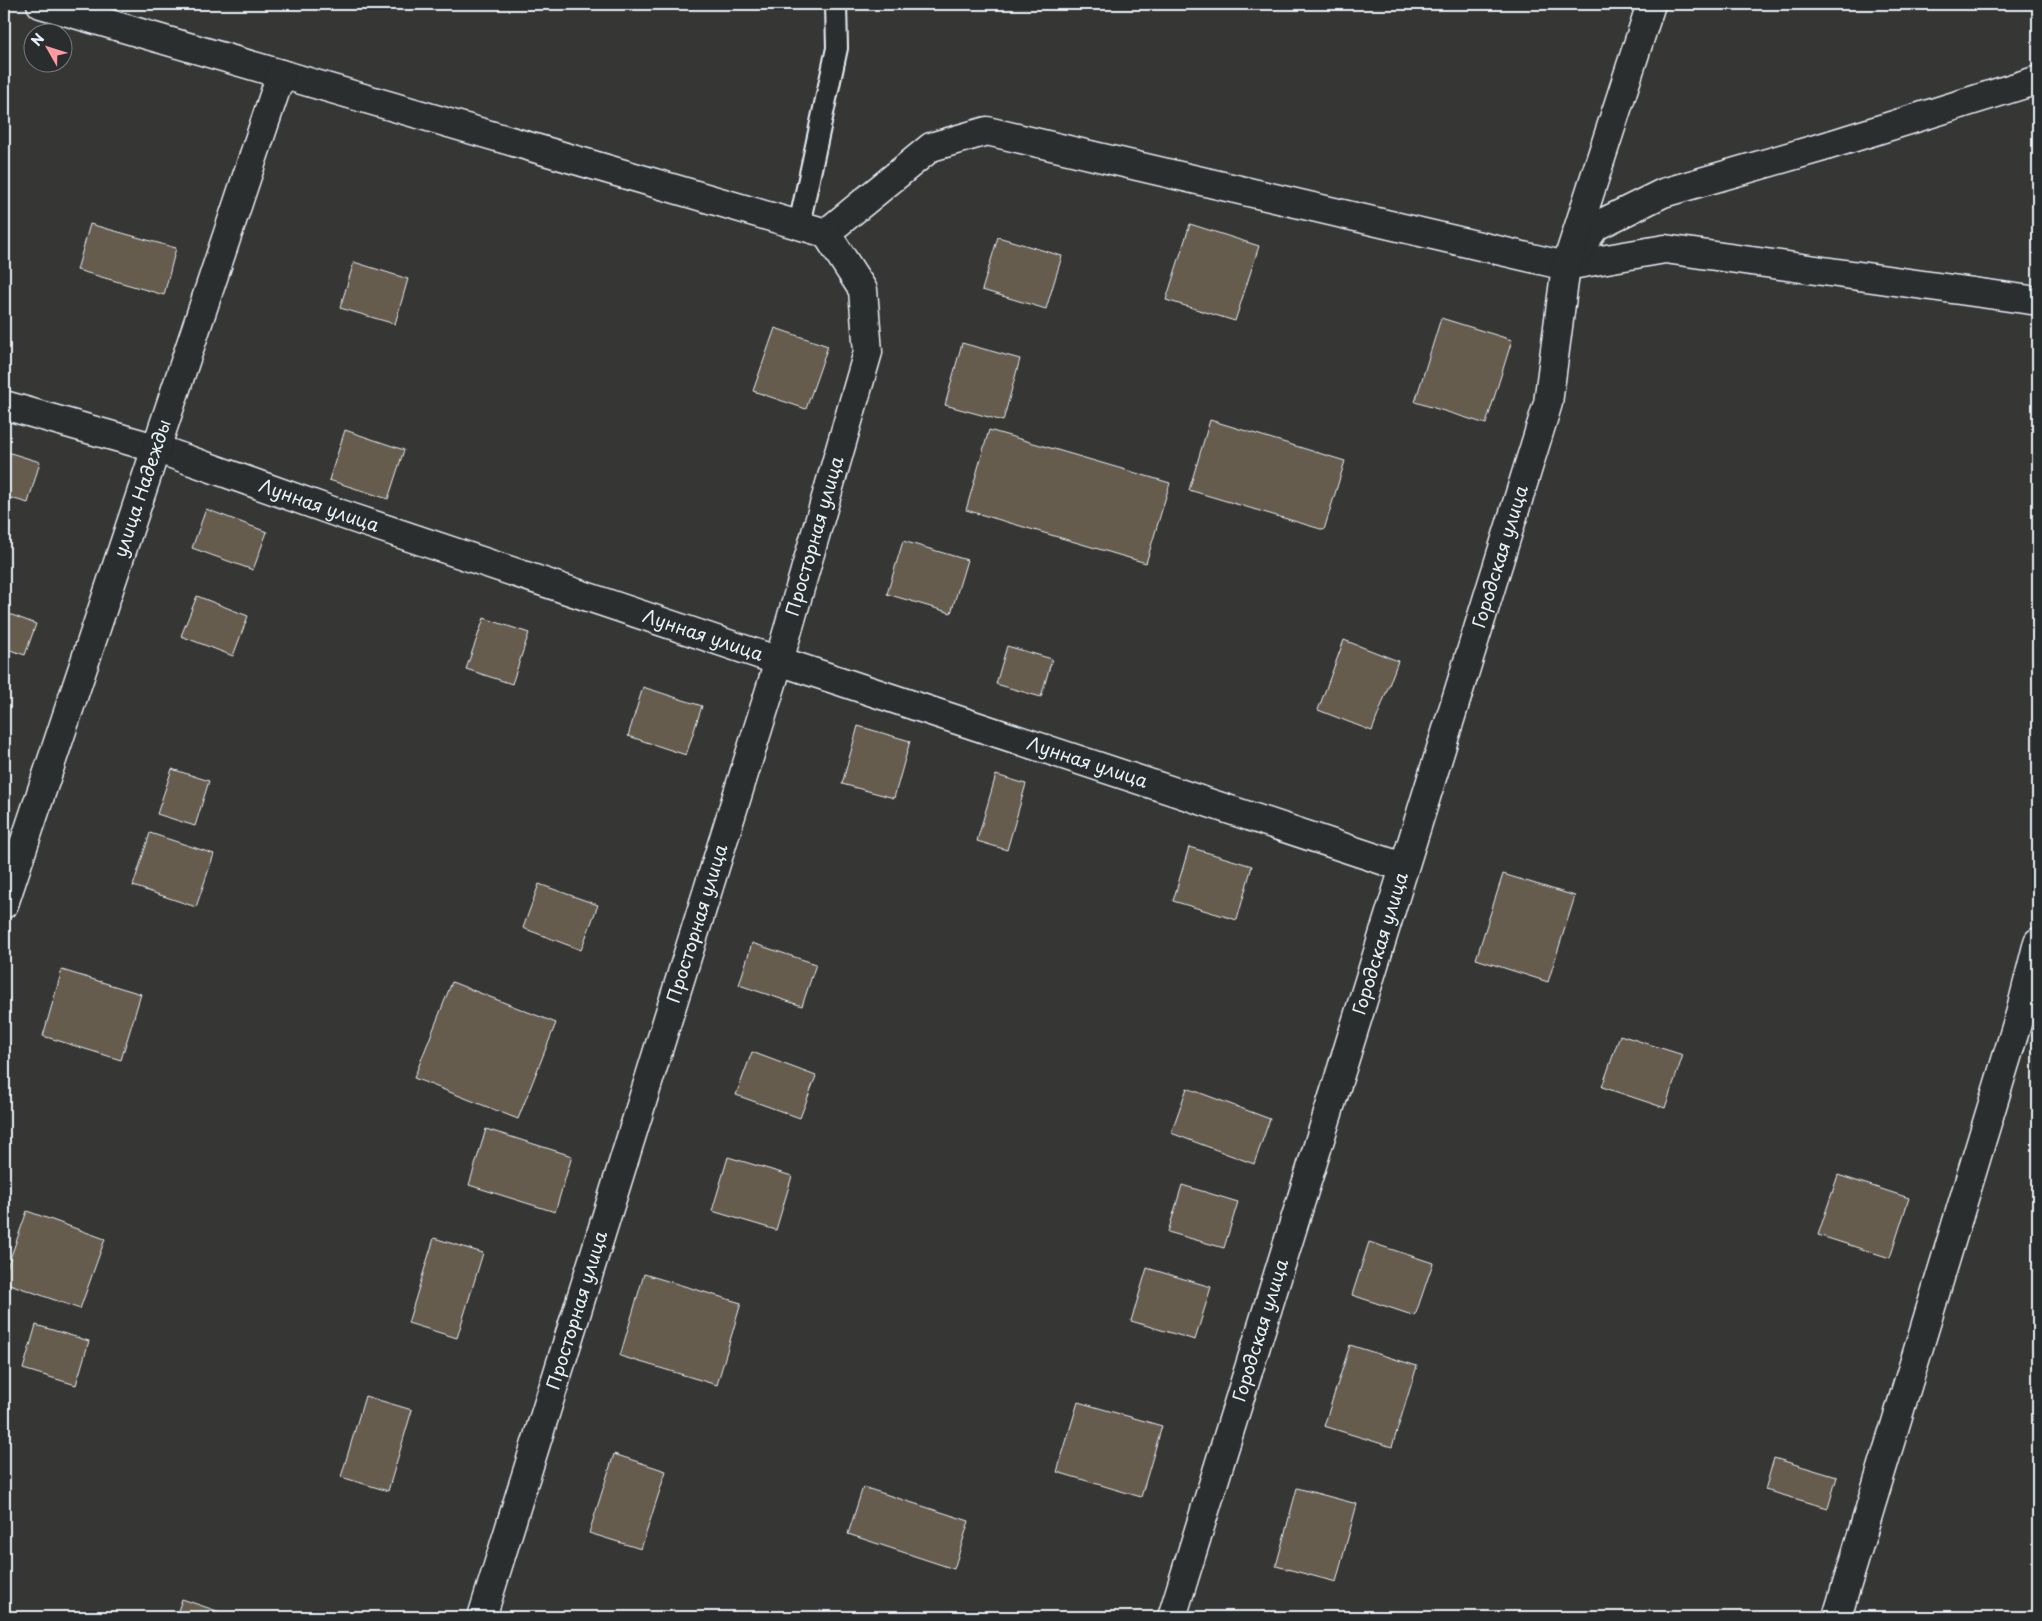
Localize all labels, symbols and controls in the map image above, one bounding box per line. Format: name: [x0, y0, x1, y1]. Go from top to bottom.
north arrow: [22, 22, 72, 72]
text: N: [26, 29, 49, 50]
street label: улица Надежды: [106, 416, 177, 560]
street label: Просторная улица: [778, 452, 850, 619]
street label: Лунная улица: [256, 471, 384, 538]
street label: Городская улица: [1464, 481, 1534, 631]
street label: Лунная улица: [639, 601, 768, 667]
street label: Лунная улица: [1024, 729, 1152, 794]
street label: Просторная улица: [659, 840, 734, 1006]
street label: Городская улица: [1344, 868, 1414, 1018]
street label: Просторная улица: [538, 1227, 613, 1393]
street label: Городская улица: [1225, 1255, 1294, 1405]

